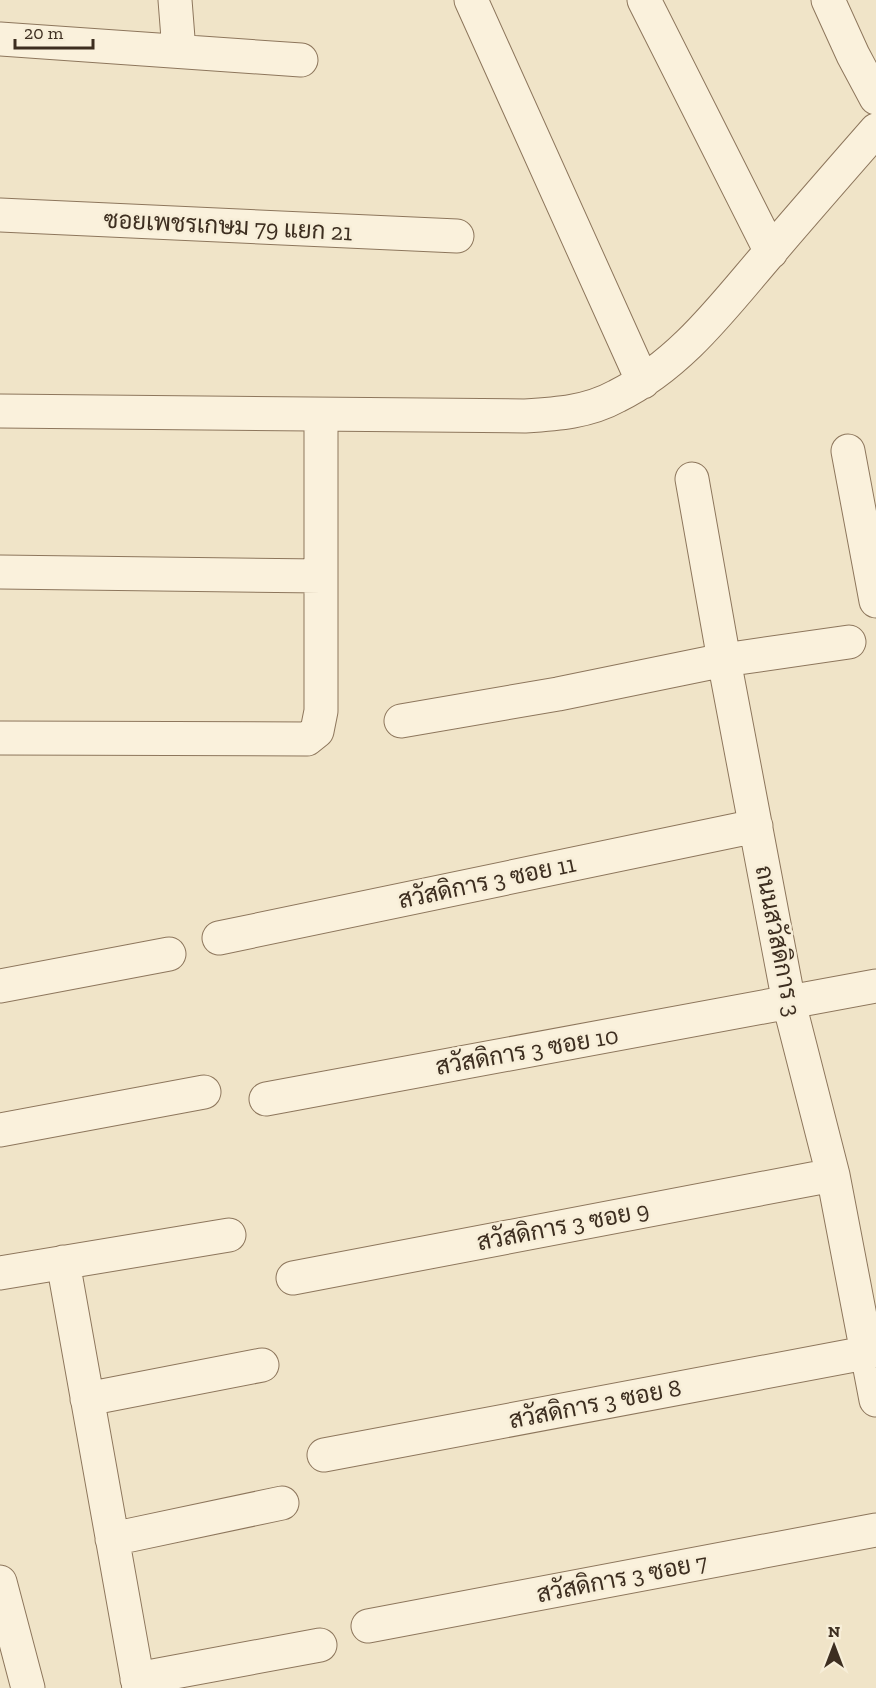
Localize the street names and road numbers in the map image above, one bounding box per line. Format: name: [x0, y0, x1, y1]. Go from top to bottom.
street label: ซอยเพชรเกษม 79 แยก 21: [103, 205, 353, 247]
street label: สวัสดิการ 3 ซอย 11: [396, 849, 578, 914]
street label: ถนนสวัสดิการ 3: [750, 863, 807, 1019]
street label: สวัสดิการ 3 ซอย 10: [433, 1020, 621, 1081]
street label: สวัสดิการ 3 ซอย 9: [474, 1195, 651, 1256]
street label: สวัสดิการ 3 ซอย 8: [506, 1373, 684, 1434]
street label: สวัสดิการ 3 ซอย 7: [534, 1547, 710, 1608]

